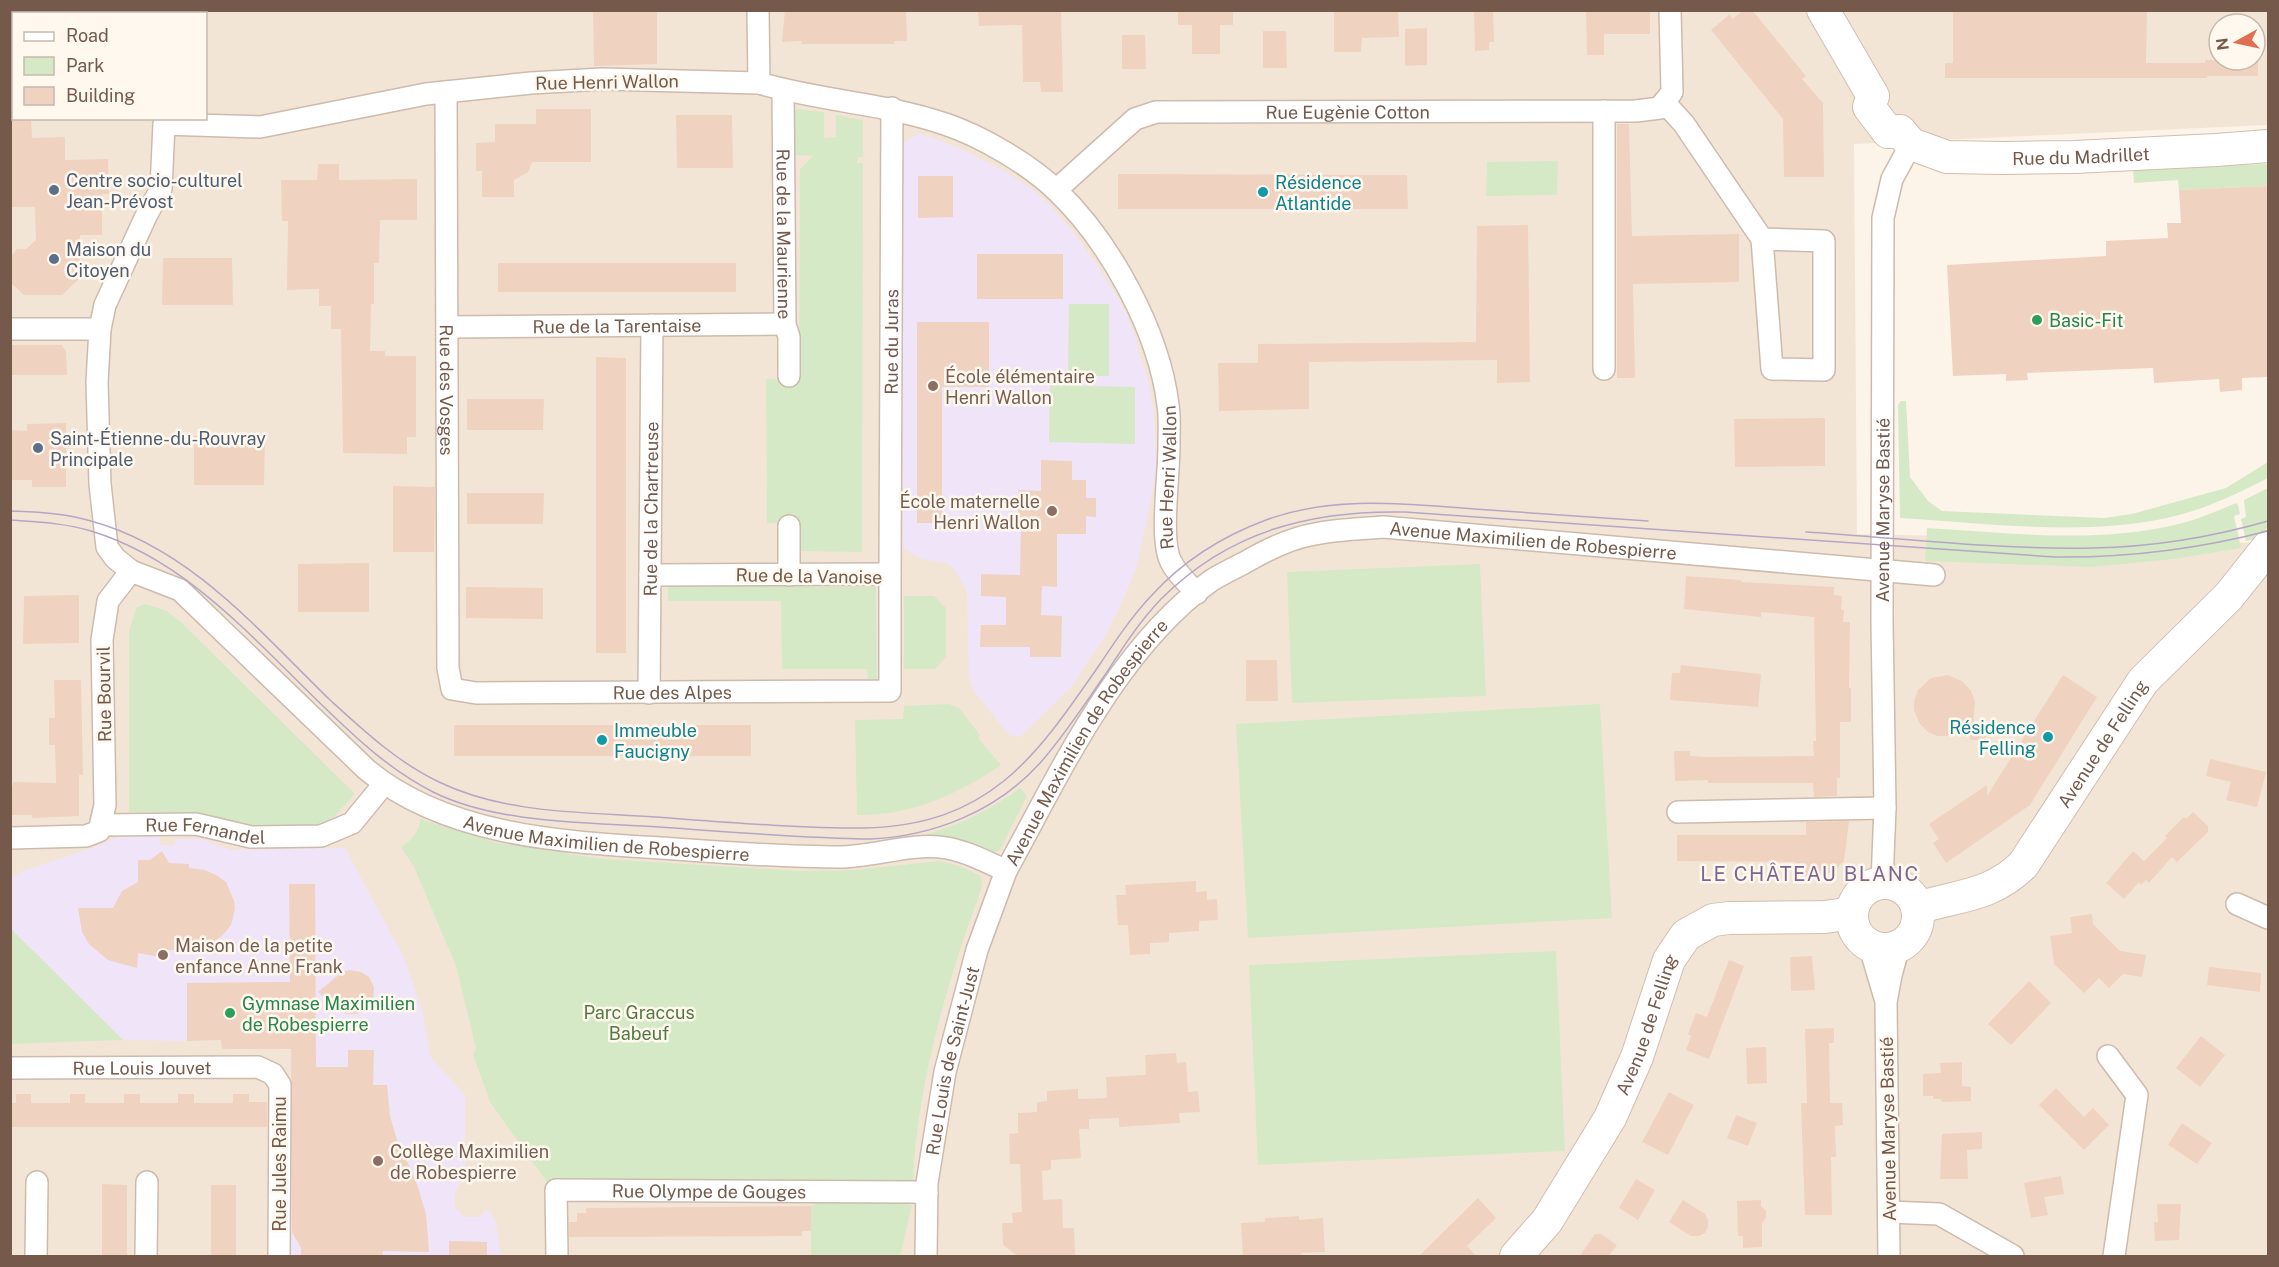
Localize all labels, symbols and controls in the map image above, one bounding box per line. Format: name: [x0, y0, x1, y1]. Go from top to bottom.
legend: [12, 12, 207, 120]
north arrow: [2207, 12, 2267, 72]
text: Road: [66, 25, 109, 46]
text: N: [2212, 36, 2233, 52]
text: Park: [66, 55, 104, 76]
street label: Rue Henri Wallon: [535, 70, 679, 94]
text: Building: [66, 85, 135, 106]
street label: Rue Eugènie Cotton: [1265, 101, 1430, 122]
street label: Rue du Madrillet: [2012, 143, 2150, 168]
street label: Rue de la Maurienne: [773, 149, 795, 319]
place label: Centre socio-culturel Jean-Prévost: [66, 170, 243, 212]
place label: Résidence Atlantide: [1275, 172, 1362, 214]
marker: Centre socio-culturel Jean-Prévost: [47, 183, 61, 197]
marker: Résidence Atlantide: [1256, 185, 1270, 199]
place label: Maison du Citoyen: [66, 239, 151, 281]
marker: Maison du Citoyen: [47, 252, 61, 266]
street label: Rue du Juras: [880, 289, 902, 395]
place label: Basic-Fit: [2049, 310, 2123, 331]
marker: Basic-Fit: [2030, 313, 2044, 327]
street label: Rue de la Tarentaise: [532, 314, 702, 337]
street label: Rue des Vosges: [436, 324, 458, 456]
place label: École élémentaire Henri Wallon: [945, 365, 1095, 408]
marker: École élémentaire Henri Wallon: [926, 379, 940, 393]
street label: Rue Henri Wallon: [1155, 404, 1180, 551]
street label: Avenue Maryse Bastié: [1872, 418, 1893, 603]
street label: Rue de la Chartreuse: [639, 421, 662, 597]
place label: Saint-Étienne-du-Rouvray Principale: [50, 427, 266, 470]
marker: Saint-Étienne-du-Rouvray Principale: [31, 441, 45, 455]
place label: École maternelle Henri Wallon: [900, 490, 1040, 533]
marker: École maternelle Henri Wallon: [1045, 504, 1059, 518]
street label: Avenue Maximilien de Robespierre: [1389, 517, 1678, 563]
street label: Rue de la Vanoise: [735, 564, 883, 588]
street label: Avenue Maximilien de Robespierre: [1001, 614, 1172, 869]
street label: Rue Bourvil: [93, 646, 115, 742]
street label: Avenue de Felling: [2053, 676, 2152, 812]
street label: Rue des Alpes: [613, 681, 732, 703]
place label: Résidence Felling: [1949, 717, 2036, 759]
place label: Immeuble Faucigny: [614, 720, 697, 762]
marker: Résidence Felling: [2041, 730, 2055, 744]
marker: Immeuble Faucigny: [595, 733, 609, 747]
street label: Avenue Maximilien de Robespierre: [461, 811, 750, 865]
street label: Rue Fernandel: [145, 813, 266, 848]
district label: LE CHÂTEAU BLANC: [1700, 862, 1920, 886]
place label: Maison de la petite enfance Anne Frank: [175, 935, 343, 977]
marker: Maison de la petite enfance Anne Frank: [156, 948, 170, 962]
street label: Avenue de Felling: [1611, 949, 1681, 1098]
street label: Rue Louis de Saint-Just: [921, 964, 983, 1157]
place label: Gymnase Maximilien de Robespierre: [242, 993, 415, 1035]
park label: Parc Graccus Babeuf: [583, 1002, 695, 1044]
marker: Gymnase Maximilien de Robespierre: [223, 1006, 237, 1020]
street label: Avenue Maryse Bastié: [1876, 1036, 1900, 1222]
street label: Rue Louis Jouvet: [72, 1057, 212, 1078]
street label: Rue Jules Raimu: [269, 1096, 290, 1232]
place label: Collège Maximilien de Robespierre: [390, 1141, 549, 1183]
marker: Collège Maximilien de Robespierre: [371, 1154, 385, 1168]
street label: Rue Olympe de Gouges: [612, 1180, 806, 1202]

